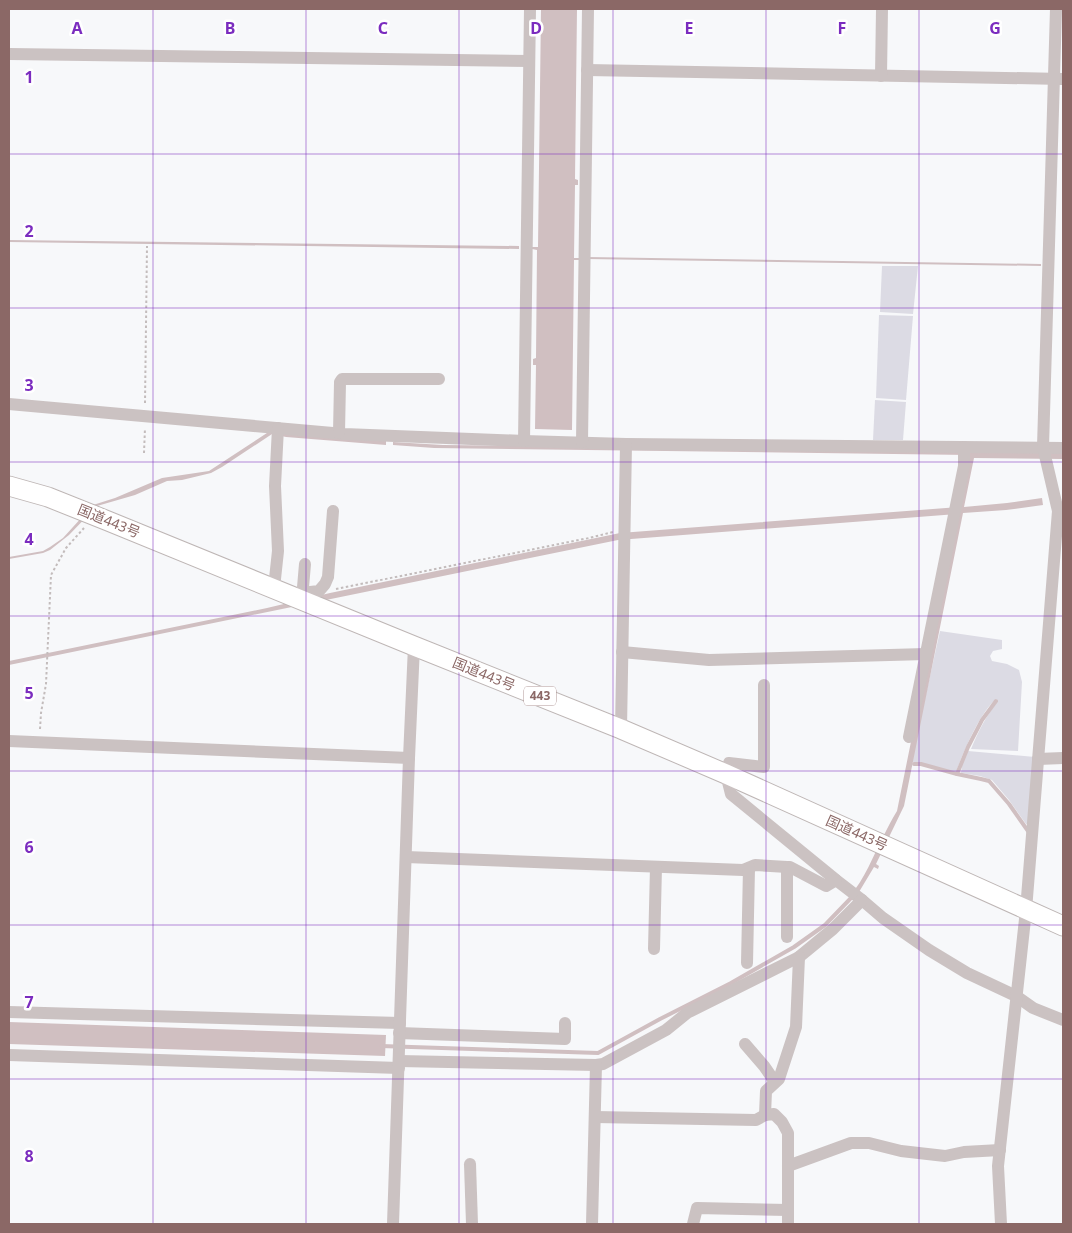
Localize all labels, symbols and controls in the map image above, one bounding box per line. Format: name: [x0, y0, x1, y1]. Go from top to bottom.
text: A: [71, 17, 83, 39]
text: B: [225, 17, 235, 39]
text: C: [378, 17, 388, 39]
text: D: [530, 17, 542, 39]
text: E: [685, 17, 694, 39]
text: F: [838, 17, 846, 39]
text: G: [989, 17, 1001, 39]
text: 1: [24, 66, 34, 88]
text: 2: [24, 220, 34, 242]
text: 3: [24, 374, 34, 396]
street label: 国道443号: [75, 499, 143, 542]
text: 4: [24, 528, 34, 550]
street label: 国道443号: [450, 652, 518, 695]
text: 5: [24, 682, 34, 704]
road number: 443: [524, 686, 556, 706]
street label: 国道443号: [823, 810, 891, 855]
text: 6: [24, 836, 34, 858]
text: 7: [24, 991, 34, 1013]
text: 8: [24, 1145, 34, 1167]

